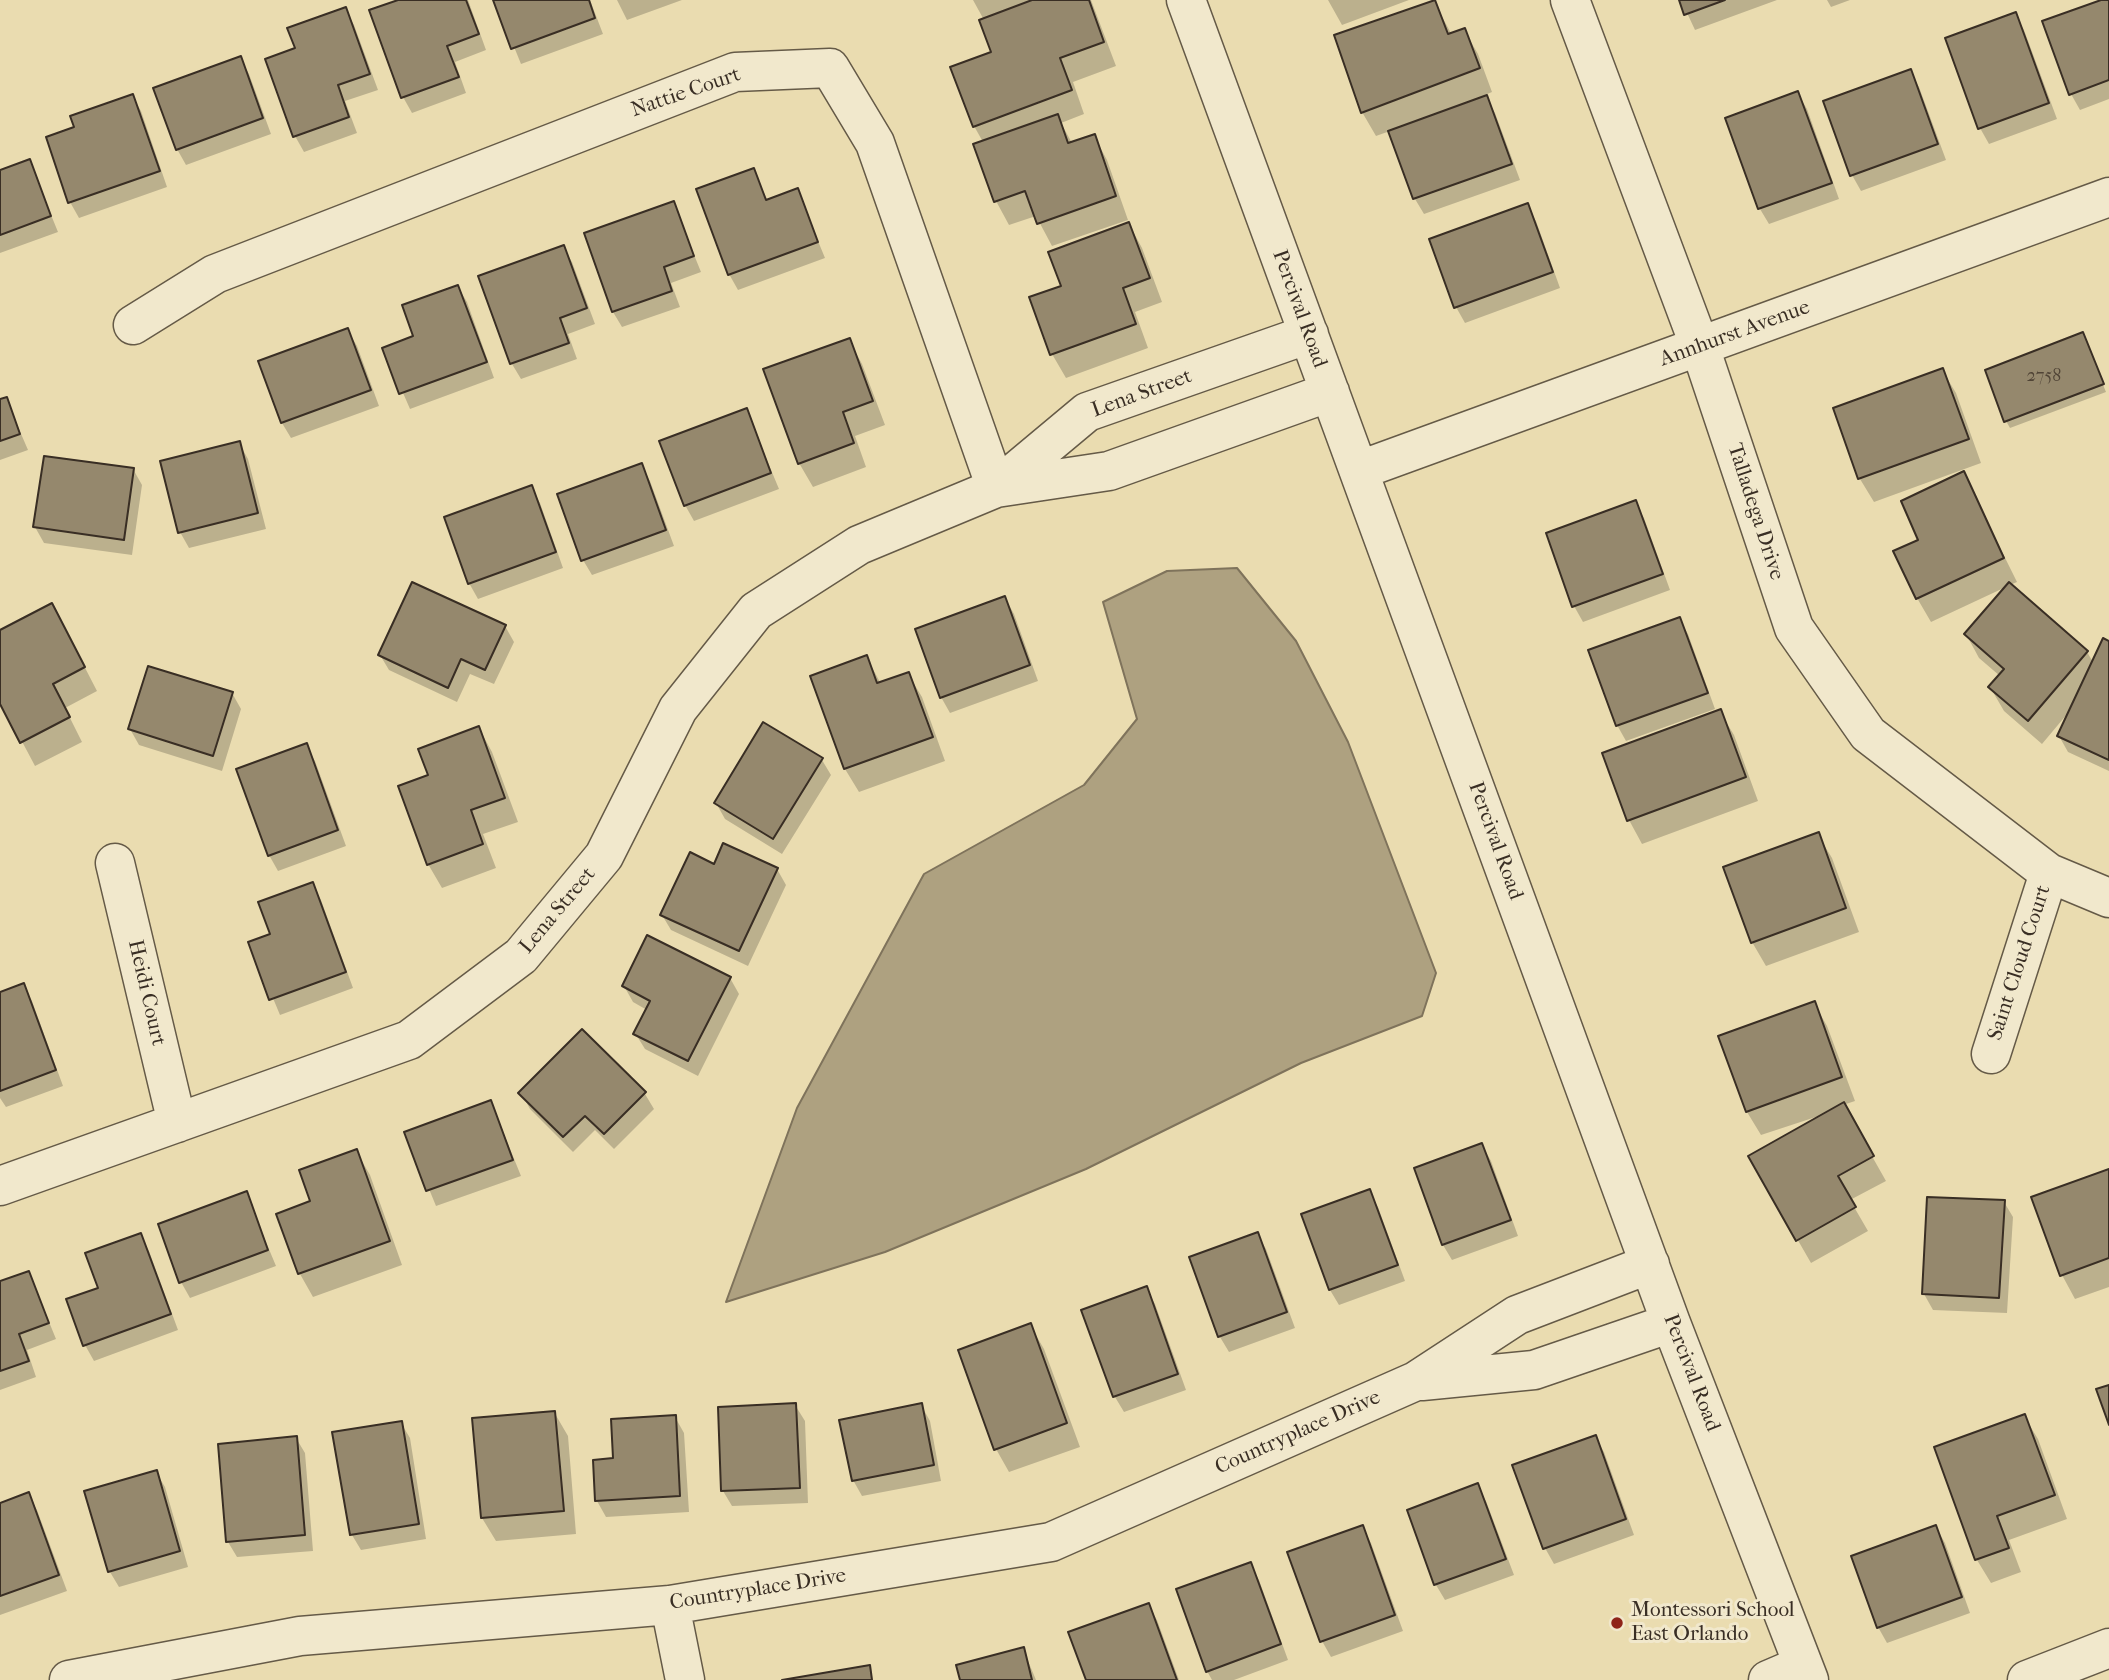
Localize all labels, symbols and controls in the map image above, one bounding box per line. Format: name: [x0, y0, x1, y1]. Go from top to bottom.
street label: Nattie Court: [628, 63, 744, 123]
street label: Percival Road: [1266, 247, 1332, 371]
street label: Annhurst Avenue: [1657, 295, 1813, 373]
street label: Lena Street: [1088, 364, 1196, 424]
house number: 2758: [2027, 366, 2061, 388]
street label: Talladega Drive: [1721, 441, 1789, 583]
street label: Percival Road: [1462, 779, 1528, 903]
street label: Lena Street: [515, 863, 601, 959]
street label: Saint Cloud Court: [1983, 882, 2057, 1044]
street label: Heidi Court: [122, 938, 170, 1048]
street label: Percival Road: [1657, 1311, 1725, 1435]
street label: Countryplace Drive: [1211, 1385, 1385, 1481]
street label: Countryplace Drive: [668, 1564, 848, 1616]
place label: Montessori School East Orlando: [1631, 1598, 1795, 1648]
marker: Montessori School East Orlando: [1609, 1615, 1625, 1631]

